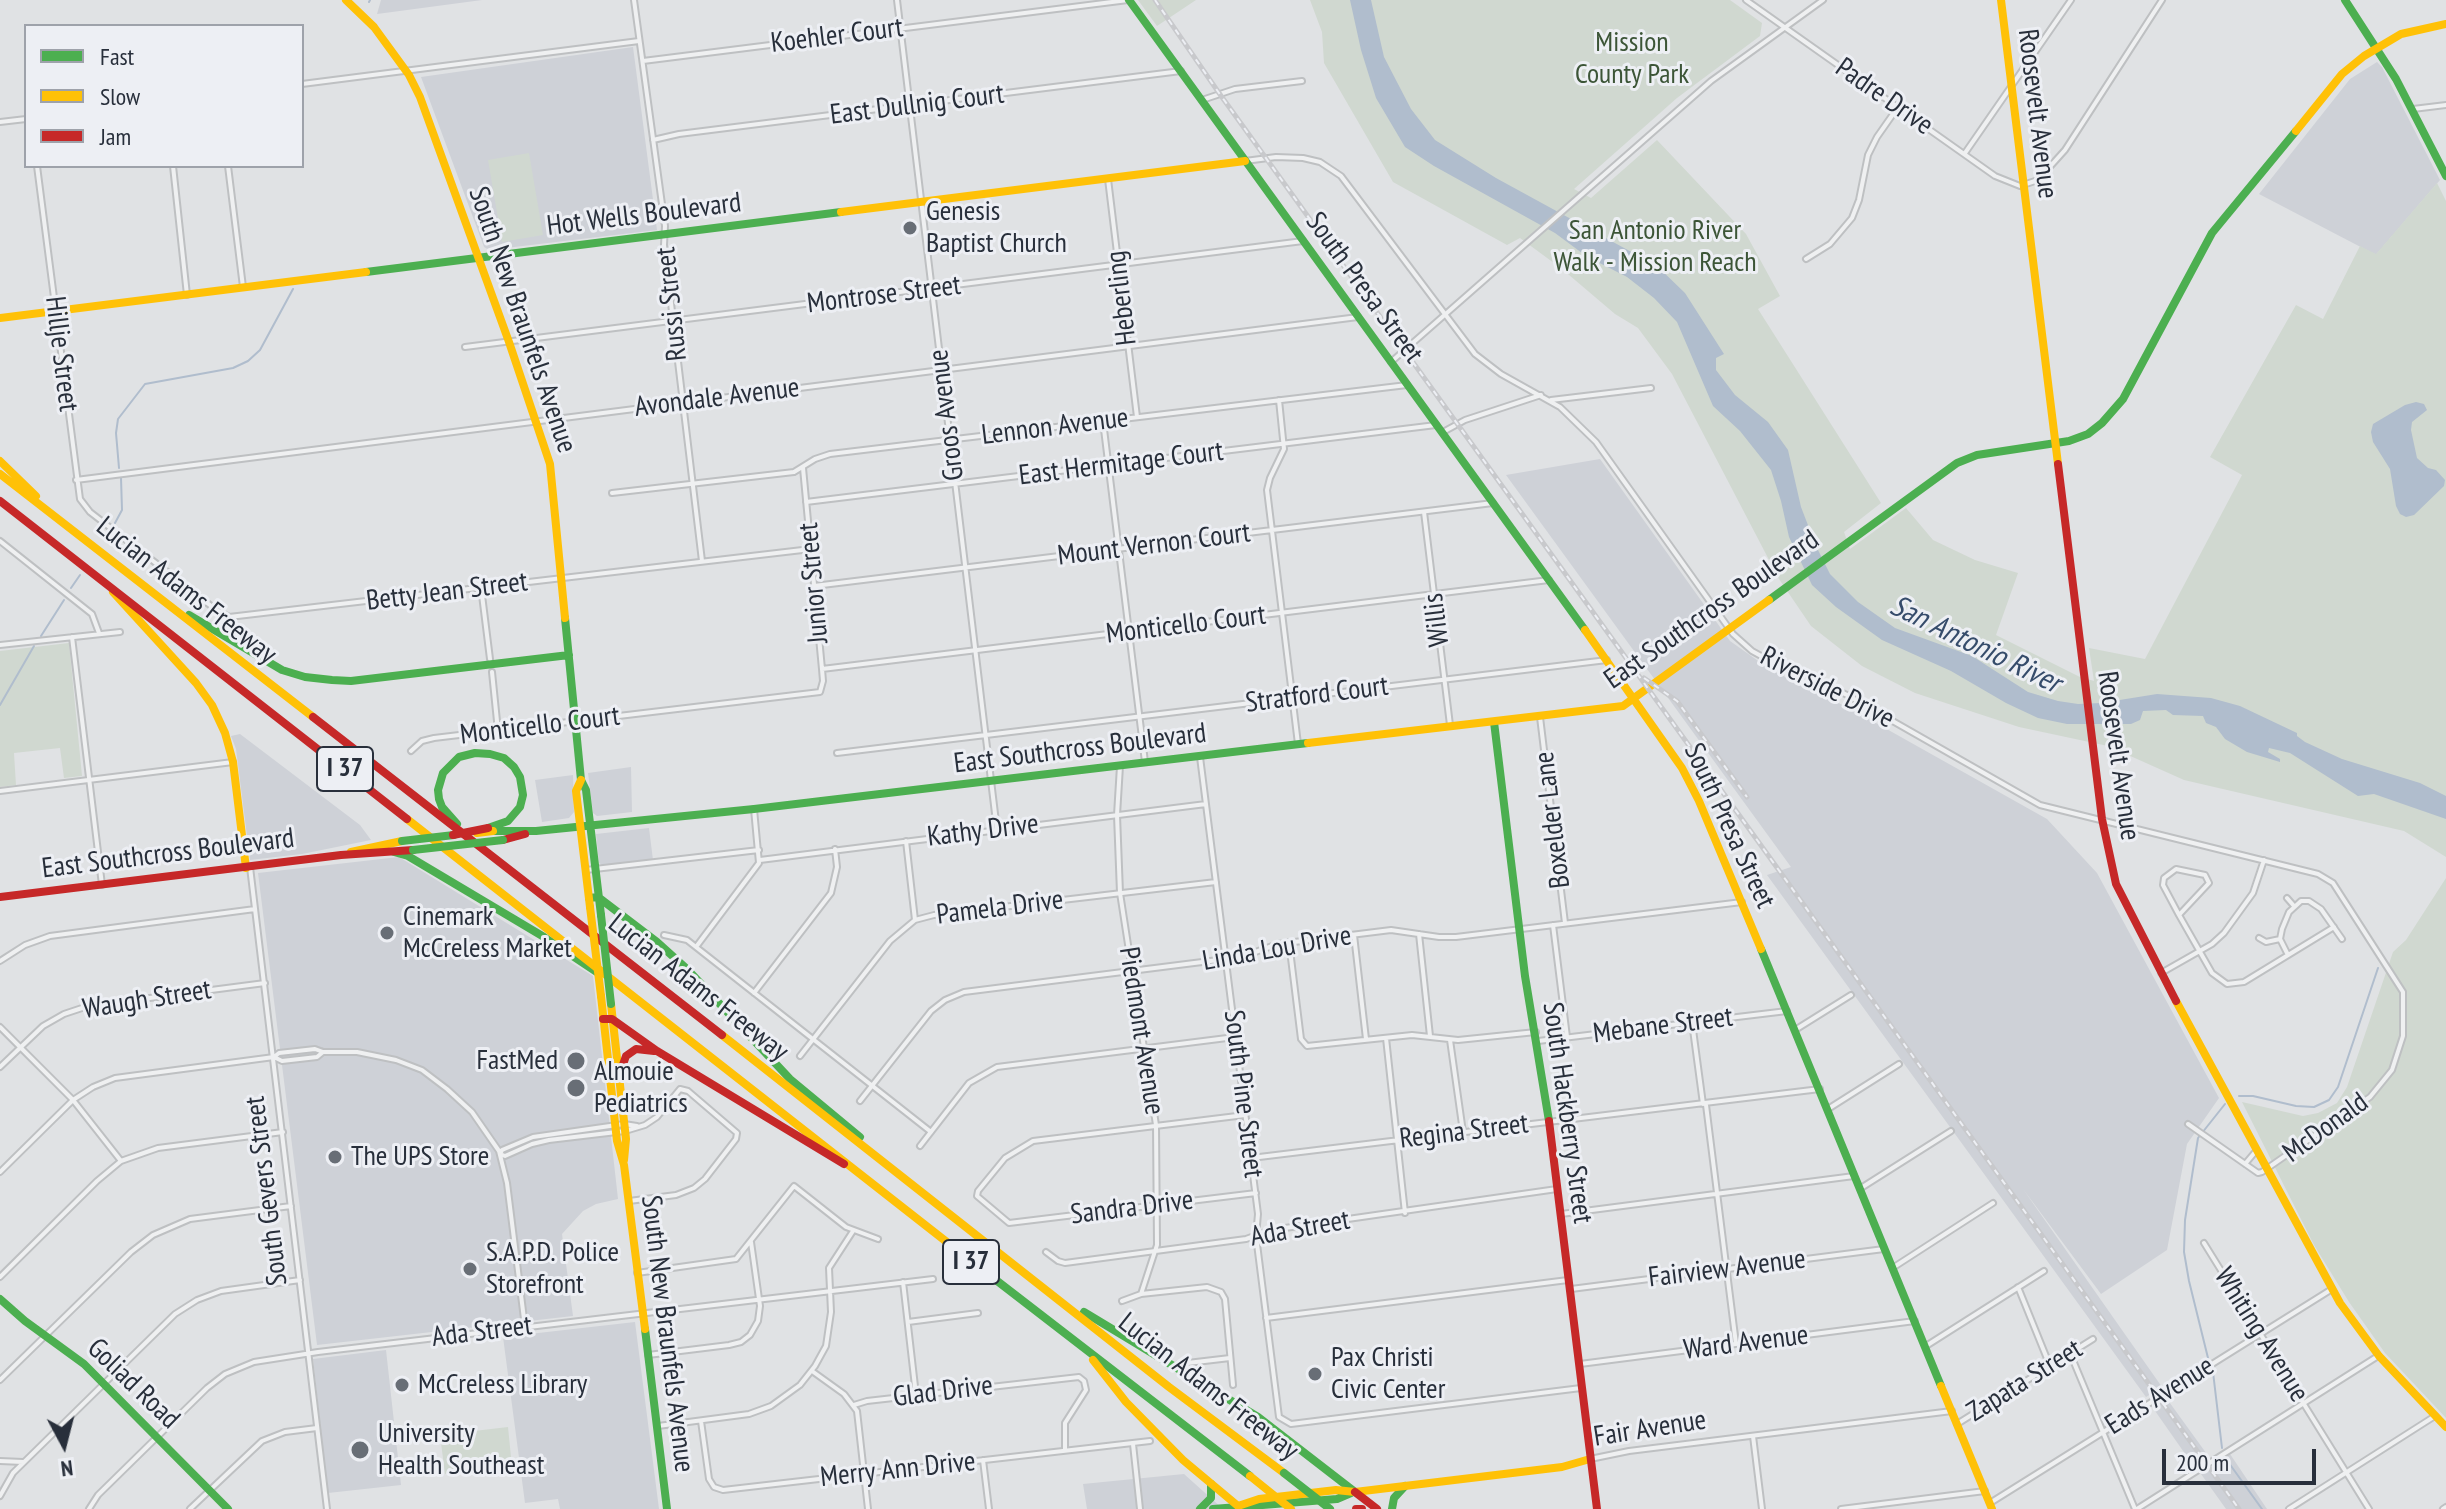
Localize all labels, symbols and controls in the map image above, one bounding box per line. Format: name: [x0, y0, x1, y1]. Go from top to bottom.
street label: Koehler Court: [769, 11, 905, 61]
legend: [24, 24, 304, 168]
park label: Mission County Park: [1575, 26, 1689, 92]
street label: Roosevelt Avenue: [2010, 27, 2064, 201]
text: Fast: [100, 41, 134, 72]
street label: Padre Drive: [1829, 51, 1939, 143]
street label: East Dullnig Court: [828, 78, 1006, 132]
text: Slow: [100, 81, 140, 112]
text: Jam: [100, 121, 131, 152]
street label: South New Braunfels Avenue: [461, 183, 583, 457]
street label: Hot Wells Boulevard: [545, 186, 743, 244]
place label: Genesis Baptist Church: [926, 195, 1067, 261]
street label: South Presa Street: [1298, 206, 1430, 370]
park label: San Antonio River Walk - Mission Reach: [1553, 214, 1757, 280]
marker: Genesis Baptist Church: [901, 219, 919, 237]
street label: Russi Street: [649, 245, 695, 363]
street label: Heberling: [1100, 249, 1144, 347]
street label: Montrose Street: [805, 269, 963, 321]
street label: Hillje Street: [37, 295, 85, 413]
street label: Groos Avenue: [922, 348, 972, 482]
street label: Avondale Avenue: [633, 371, 801, 425]
street label: Lennon Avenue: [980, 401, 1130, 453]
street label: East Hermitage Court: [1017, 435, 1225, 493]
street label: Lucian Adams Freeway: [89, 510, 283, 672]
street label: Mount Vernon Court: [1056, 517, 1252, 573]
street label: Junior Street: [792, 521, 836, 645]
street label: East Southcross Boulevard: [1598, 523, 1826, 697]
street label: Betty Jean Street: [364, 565, 530, 619]
water label: San Antonio River: [1884, 588, 2066, 702]
street label: Willis: [1417, 591, 1457, 649]
street label: Monticello Court: [1104, 599, 1268, 651]
street label: Riverside Drive: [1754, 640, 1900, 736]
street label: Roosevelt Avenue: [2089, 669, 2147, 843]
street label: Stratford Court: [1244, 670, 1390, 720]
street label: Monticello Court: [458, 700, 622, 752]
street label: East Southcross Boulevard: [952, 717, 1208, 781]
street label: South Presa Street: [1676, 738, 1782, 914]
road number: I 37: [317, 747, 373, 791]
street label: Boxelder Lane: [1528, 750, 1578, 890]
street label: Kathy Drive: [925, 808, 1041, 854]
street label: East Southcross Boulevard: [40, 822, 296, 886]
street label: Pamela Drive: [935, 884, 1065, 932]
place label: Cinemark McCreless Market: [403, 900, 572, 966]
street label: Lucian Adams Freeway: [601, 907, 795, 1069]
street label: Linda Lou Drive: [1200, 919, 1354, 979]
marker: Cinemark McCreless Market: [378, 924, 396, 942]
street label: Piedmont Avenue: [1111, 945, 1171, 1117]
street label: Waugh Street: [80, 973, 214, 1027]
street label: South Hackberry Street: [1535, 1000, 1599, 1226]
street label: Mebane Street: [1591, 1001, 1735, 1051]
street label: South Pine Street: [1216, 1008, 1270, 1180]
place label: FastMed: [477, 1044, 558, 1078]
marker: FastMed: [565, 1050, 587, 1072]
place label: Almouie Pediatrics: [594, 1055, 688, 1121]
marker: Almouie Pediatrics: [565, 1077, 587, 1099]
street label: McDonald: [2277, 1086, 2375, 1170]
street label: South Gevers Street: [239, 1094, 295, 1288]
street label: Regina Street: [1398, 1107, 1530, 1157]
place label: The UPS Store: [351, 1140, 489, 1174]
marker: The UPS Store: [326, 1148, 344, 1166]
street label: Sandra Drive: [1069, 1184, 1195, 1232]
street label: South New Braunfels Avenue: [633, 1194, 701, 1474]
street label: Ada Street: [1248, 1204, 1352, 1254]
place label: S.A.P.D. Police Storefront: [486, 1236, 619, 1302]
road number: I 37: [943, 1240, 999, 1284]
street label: Fairview Avenue: [1647, 1243, 1807, 1295]
marker: S.A.P.D. Police Storefront: [461, 1260, 479, 1278]
street label: Whiting Avenue: [2206, 1262, 2316, 1408]
street label: Lucian Adams Freeway: [1111, 1306, 1305, 1468]
street label: Ada Street: [430, 1309, 534, 1355]
street label: Ward Avenue: [1682, 1319, 1810, 1367]
street label: Goliad Road: [80, 1332, 186, 1436]
street label: Zapata Street: [1961, 1333, 2089, 1429]
place label: Pax Christi Civic Center: [1331, 1341, 1445, 1407]
street label: Eads Avenue: [2100, 1350, 2220, 1442]
marker: Pax Christi Civic Center: [1306, 1365, 1324, 1383]
place label: McCreless Library: [418, 1368, 587, 1402]
street label: Glad Drive: [891, 1369, 995, 1415]
marker: McCreless Library: [393, 1376, 411, 1394]
street label: Fair Avenue: [1591, 1404, 1709, 1454]
north arrow: [24, 1405, 104, 1485]
place label: University Health Southeast: [378, 1417, 544, 1483]
scale bar: [2166, 1433, 2320, 1483]
marker: University Health Southeast: [349, 1439, 371, 1461]
street label: Merry Ann Drive: [819, 1445, 977, 1495]
text: 200 m: [2176, 1447, 2229, 1478]
text: N: [59, 1454, 75, 1483]

